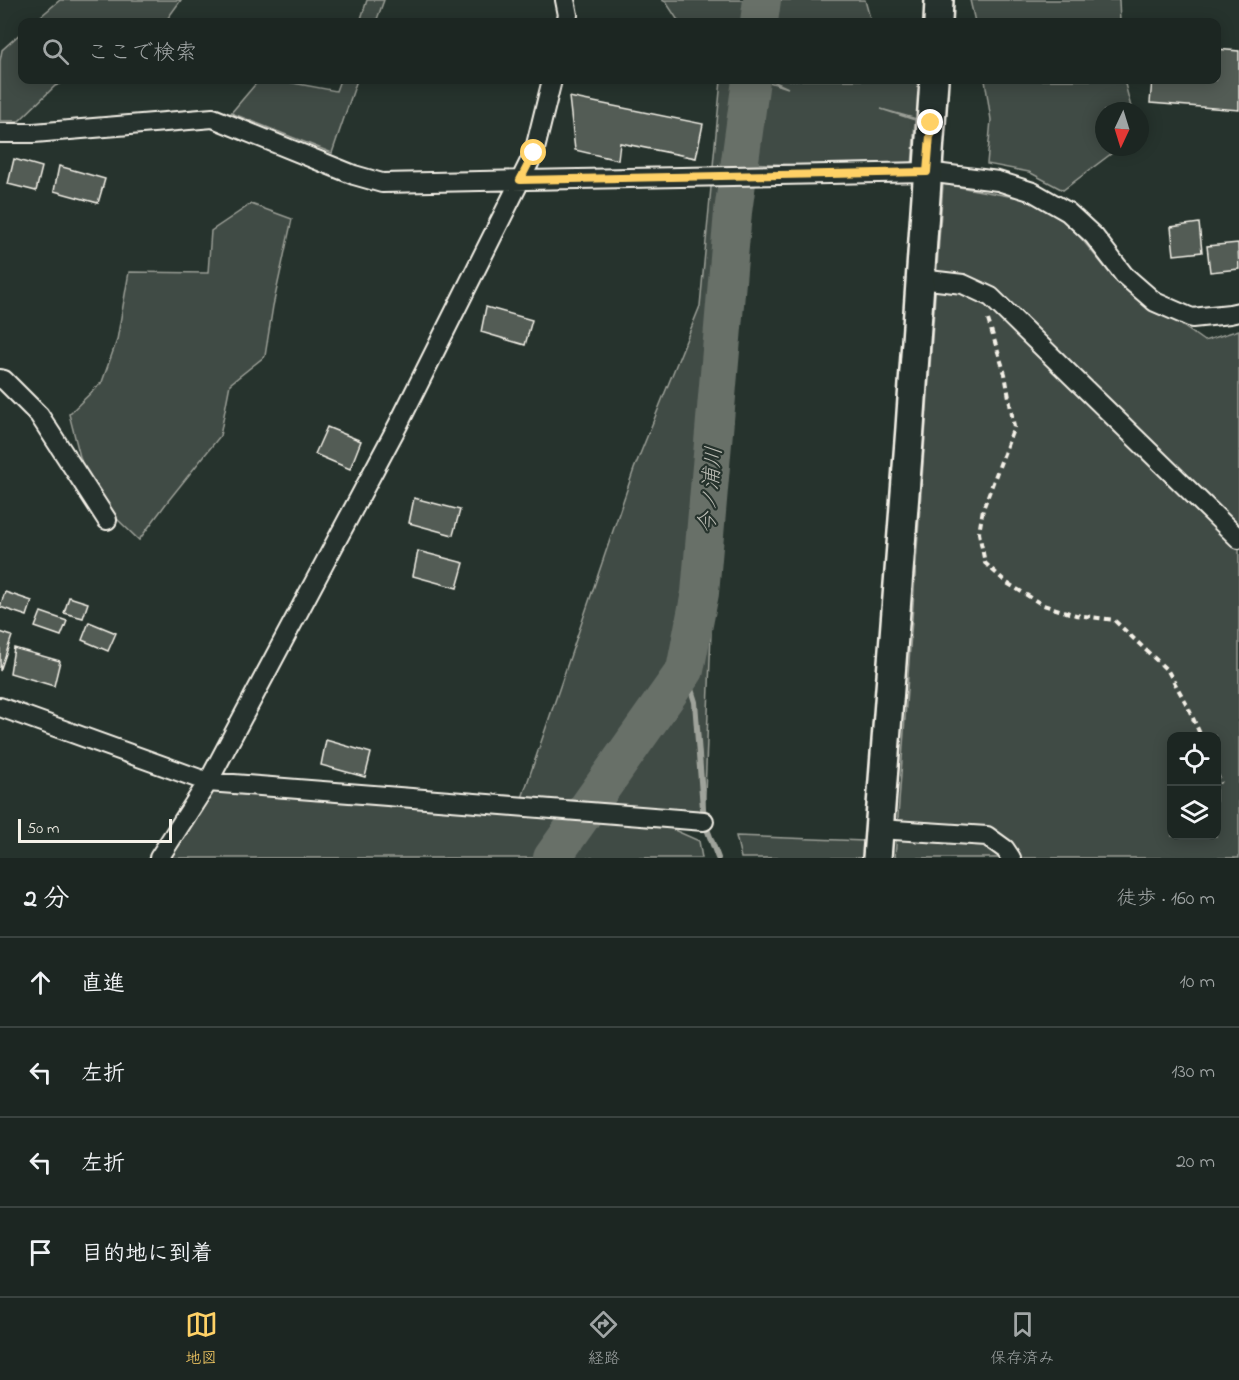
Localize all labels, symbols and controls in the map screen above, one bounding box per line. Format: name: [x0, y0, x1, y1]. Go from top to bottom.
search box: [18, 18, 1221, 84]
icon: search: [39, 35, 72, 68]
text: ここで検索: [87, 38, 197, 70]
north arrow: [1095, 102, 1149, 156]
route end: [917, 109, 943, 135]
route start: [520, 139, 546, 165]
water label: 今ノ浦川: [692, 445, 732, 535]
map controls: [1167, 732, 1221, 840]
button: locate: [1167, 732, 1221, 786]
button: layers: [1167, 786, 1221, 840]
scale bar: [18, 816, 172, 844]
text: 50 m: [27, 817, 59, 841]
text: 2 分: [24, 881, 69, 919]
text: 徒歩 · 160 m: [1116, 885, 1215, 914]
icon: ahead: [24, 966, 57, 999]
text: 10 m: [1179, 968, 1215, 997]
text: 直進: [81, 969, 125, 1001]
icon: left: [24, 1056, 57, 1089]
text: 130 m: [1171, 1058, 1215, 1087]
text: 左折: [81, 1059, 125, 1091]
icon: left: [24, 1146, 57, 1179]
text: 20 m: [1176, 1148, 1215, 1177]
text: 左折: [81, 1149, 125, 1181]
icon: arrive: [24, 1236, 57, 1269]
text: 目的地に到着: [81, 1239, 213, 1271]
tab: 地図: [185, 1308, 218, 1371]
tab: 経路: [587, 1308, 620, 1371]
tab: 保存済み: [990, 1308, 1054, 1371]

